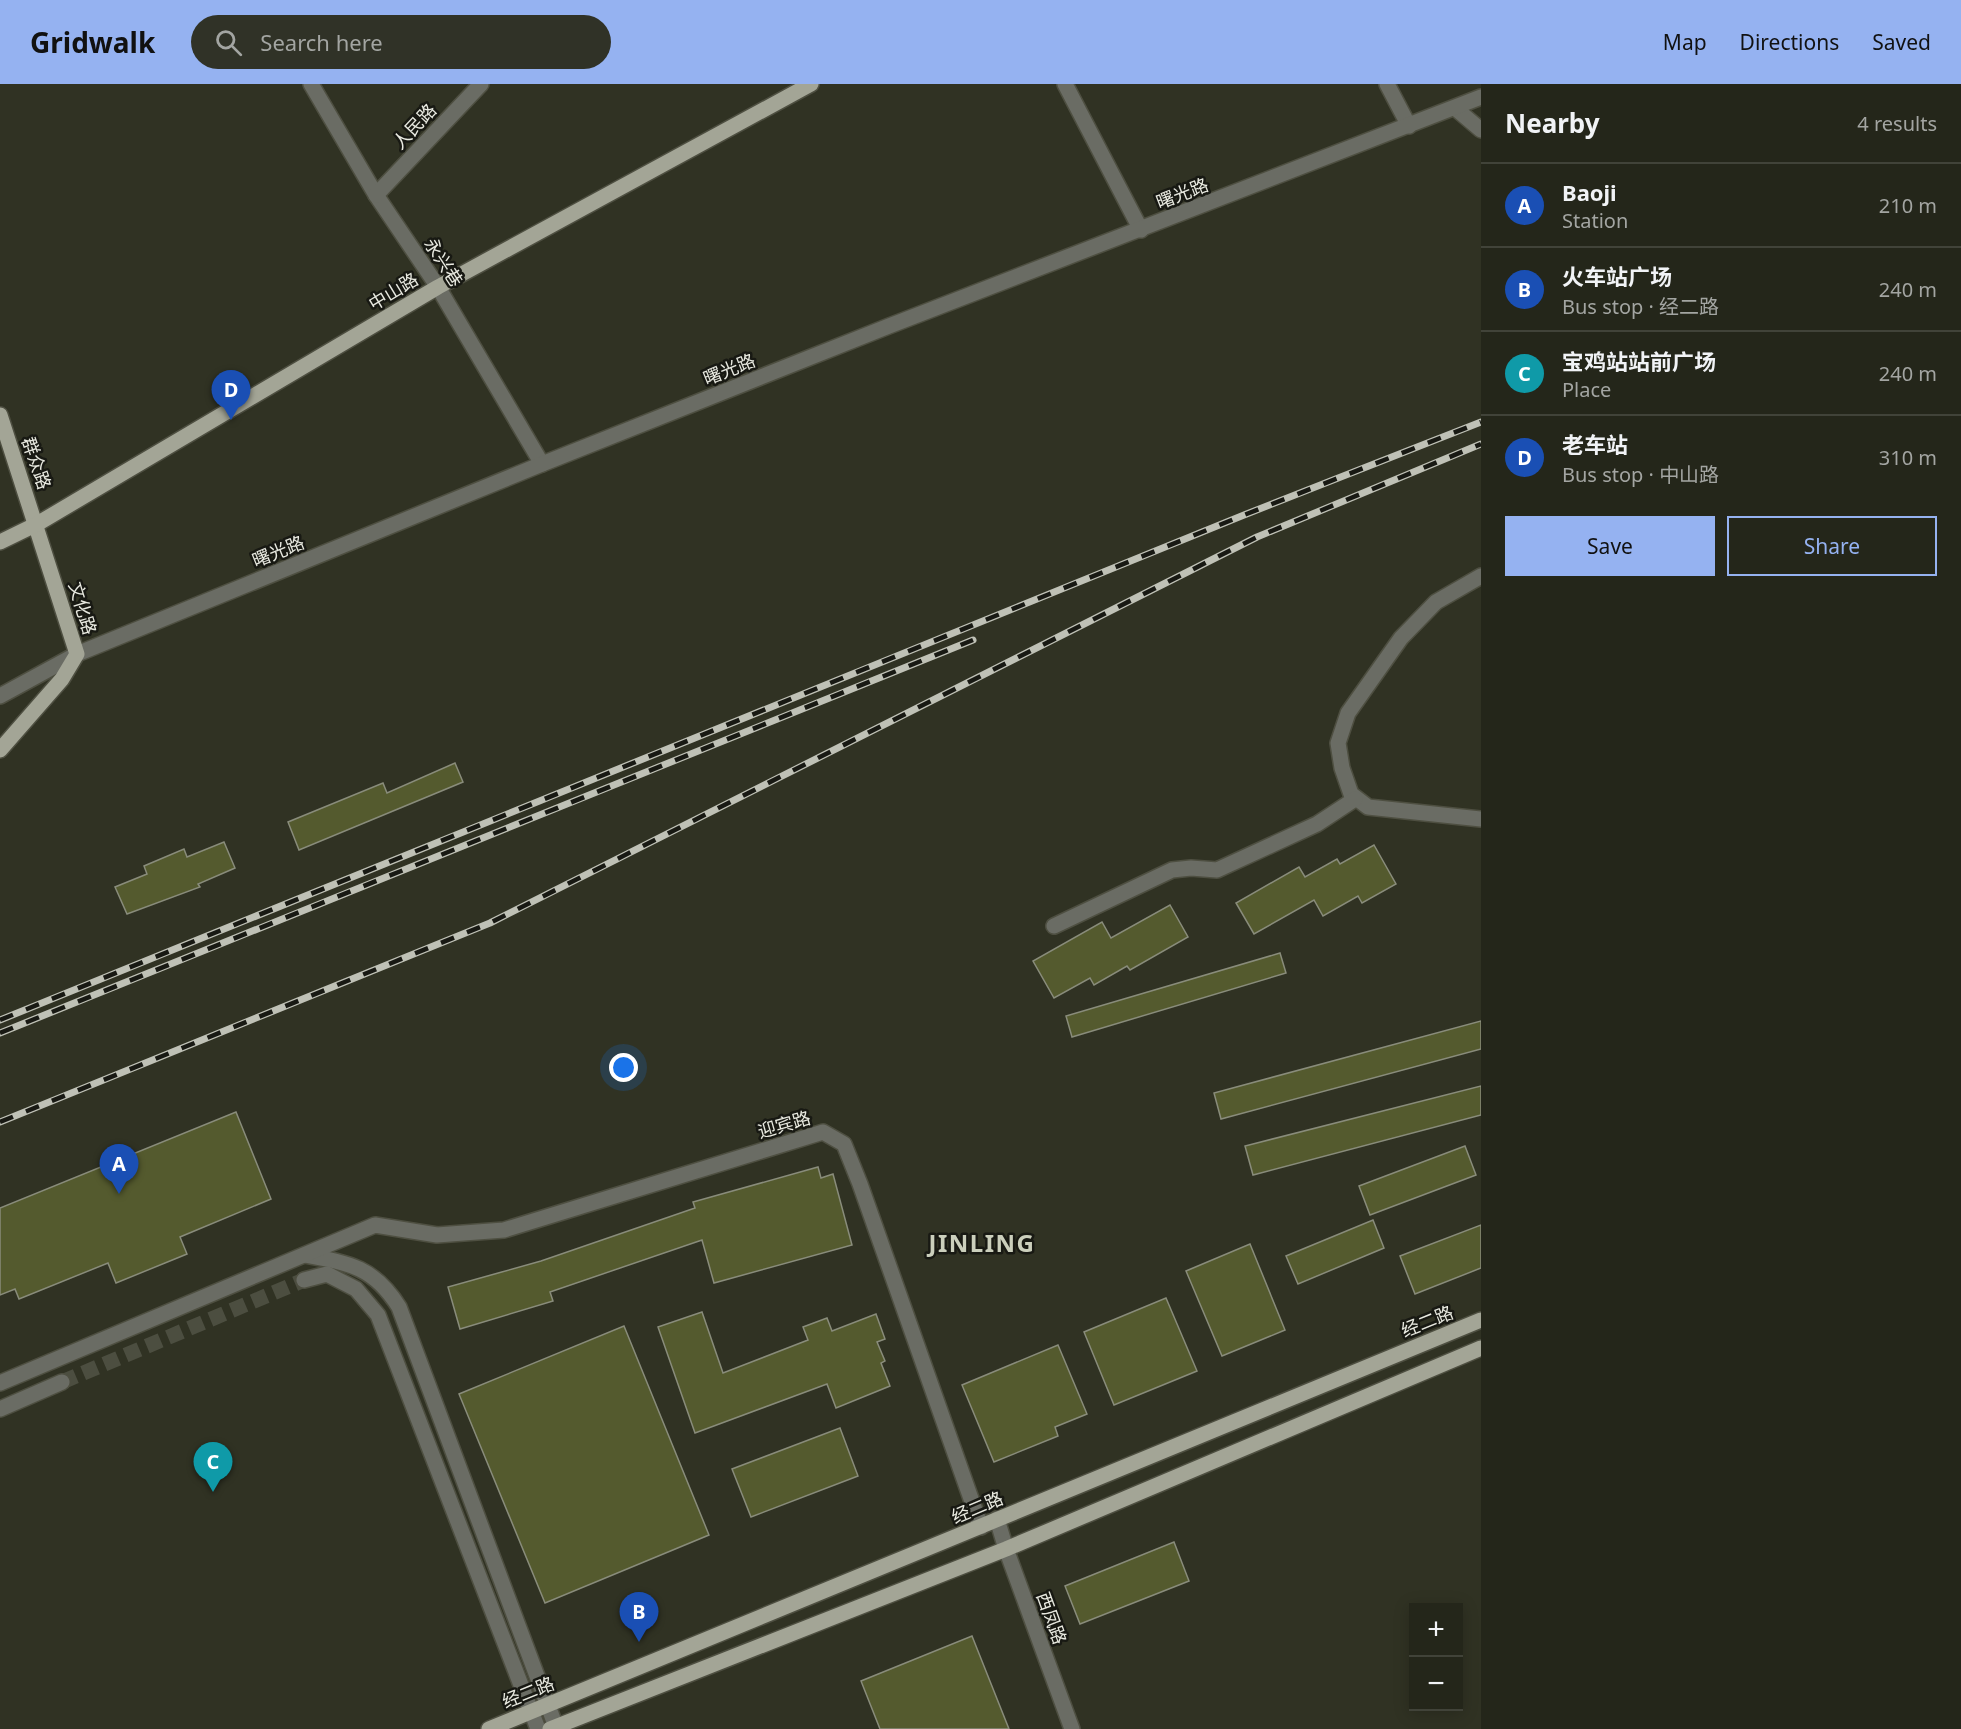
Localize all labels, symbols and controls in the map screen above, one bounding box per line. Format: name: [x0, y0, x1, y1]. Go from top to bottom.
search box: [191, 15, 611, 69]
text: Gridwalk: [30, 23, 155, 61]
icon: search: [212, 26, 245, 59]
text: Search here: [260, 27, 383, 57]
text: Map: [1663, 28, 1707, 56]
text: Directions: [1740, 28, 1839, 56]
text: Saved: [1872, 28, 1931, 56]
street label: 人民路: [387, 98, 441, 154]
text: Nearby: [1505, 105, 1600, 141]
text: 4 results: [1857, 110, 1937, 137]
street label: 曙光路: [1152, 172, 1212, 214]
text: Baoji: [1562, 177, 1617, 207]
text: A: [1518, 192, 1531, 219]
text: 210 m: [1879, 192, 1937, 219]
text: Station: [1562, 207, 1628, 234]
street label: 永兴巷: [419, 233, 469, 291]
text: 火车站广场: [1562, 261, 1672, 291]
street label: 中山路: [364, 267, 422, 315]
text: B: [1518, 276, 1531, 303]
text: 240 m: [1879, 276, 1937, 303]
text: Bus stop · 经二路: [1562, 293, 1719, 320]
text: 宝鸡站站前广场: [1562, 346, 1716, 376]
street label: 曙光路: [699, 348, 759, 390]
text: C: [1518, 360, 1531, 387]
text: 240 m: [1879, 360, 1937, 387]
pin: D: [212, 370, 250, 420]
text: Place: [1562, 376, 1611, 403]
text: 老车站: [1562, 429, 1628, 459]
street label: 群众路: [17, 434, 57, 492]
text: D: [1517, 444, 1532, 471]
text: 310 m: [1879, 444, 1937, 471]
text: Bus stop · 中山路: [1562, 461, 1719, 488]
button: Save: [1505, 516, 1715, 576]
button: Share: [1727, 516, 1937, 576]
street label: 曙光路: [248, 530, 308, 572]
street label: 文化路: [64, 579, 102, 637]
your location: [609, 1053, 638, 1082]
street label: 迎宾路: [755, 1105, 813, 1143]
pin: A: [100, 1144, 138, 1194]
district label: JINLING: [927, 1226, 1035, 1259]
street label: 经二路: [1397, 1300, 1457, 1342]
pin: C: [194, 1442, 232, 1492]
street label: 经二路: [947, 1485, 1007, 1529]
street label: 西凤路: [1031, 1589, 1073, 1647]
pin: B: [620, 1592, 658, 1642]
map controls: [1409, 1603, 1463, 1711]
button: +: [1409, 1603, 1463, 1657]
button: −: [1409, 1657, 1463, 1711]
street label: 经二路: [498, 1671, 558, 1713]

